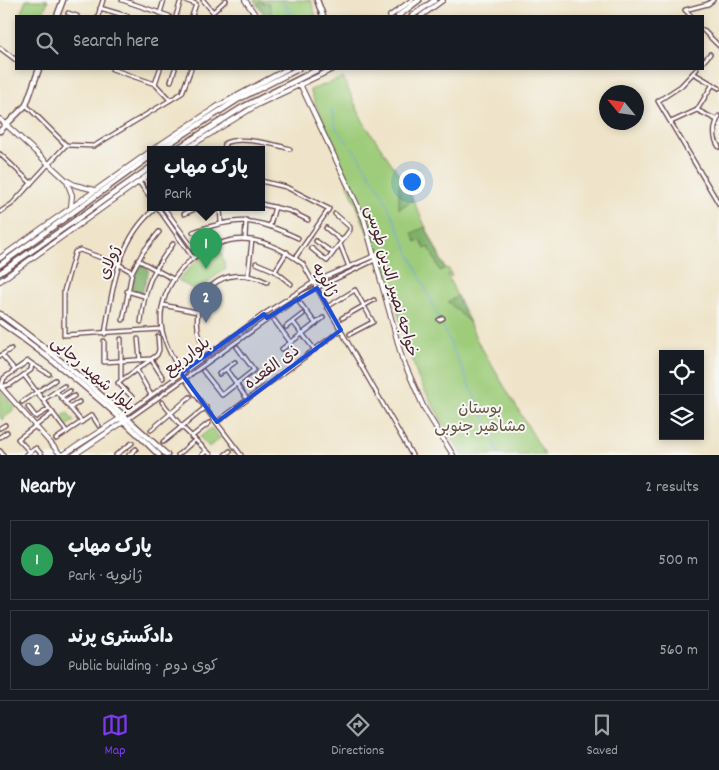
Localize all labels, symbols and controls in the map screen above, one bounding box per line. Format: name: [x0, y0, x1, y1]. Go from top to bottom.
search box: [15, 15, 704, 70]
icon: search: [33, 29, 61, 57]
text: Search here: [73, 29, 159, 56]
north arrow: [599, 85, 644, 130]
popup: [147, 146, 265, 211]
text: پارک مهاب: [164, 156, 248, 183]
your location: [399, 169, 425, 195]
text: Park: [164, 183, 191, 206]
street label: خواجه نصیر الدین طوسی: [358, 203, 423, 360]
pin: 1: [190, 228, 222, 269]
street label: ژولای: [93, 242, 127, 283]
street label: ژانویه: [305, 259, 343, 302]
pin: 2: [190, 282, 222, 323]
street label: بلوار شهید رجایی: [45, 332, 140, 418]
street label: بلوارربیع: [159, 332, 216, 382]
street label: ذی القعده: [240, 340, 305, 396]
map controls: [659, 350, 704, 440]
button: locate: [659, 350, 704, 395]
button: layers: [659, 395, 704, 440]
park label: بوستان مشاهیر جنوبی: [434, 398, 526, 439]
text: Nearby: [20, 473, 75, 503]
text: 2 results: [645, 476, 699, 499]
text: پارک مهاب: [68, 535, 152, 562]
text: 1: [35, 549, 39, 572]
text: 500 m: [658, 549, 698, 572]
text: Park · ژانویه: [68, 565, 142, 588]
text: دادگستری پرند: [68, 625, 173, 652]
text: 2: [34, 639, 41, 662]
text: 560 m: [659, 639, 698, 662]
text: Public building · کوی دوم: [68, 655, 218, 678]
tab: Map: [101, 711, 129, 761]
tab: Directions: [331, 711, 384, 761]
tab: Saved: [587, 711, 618, 761]

